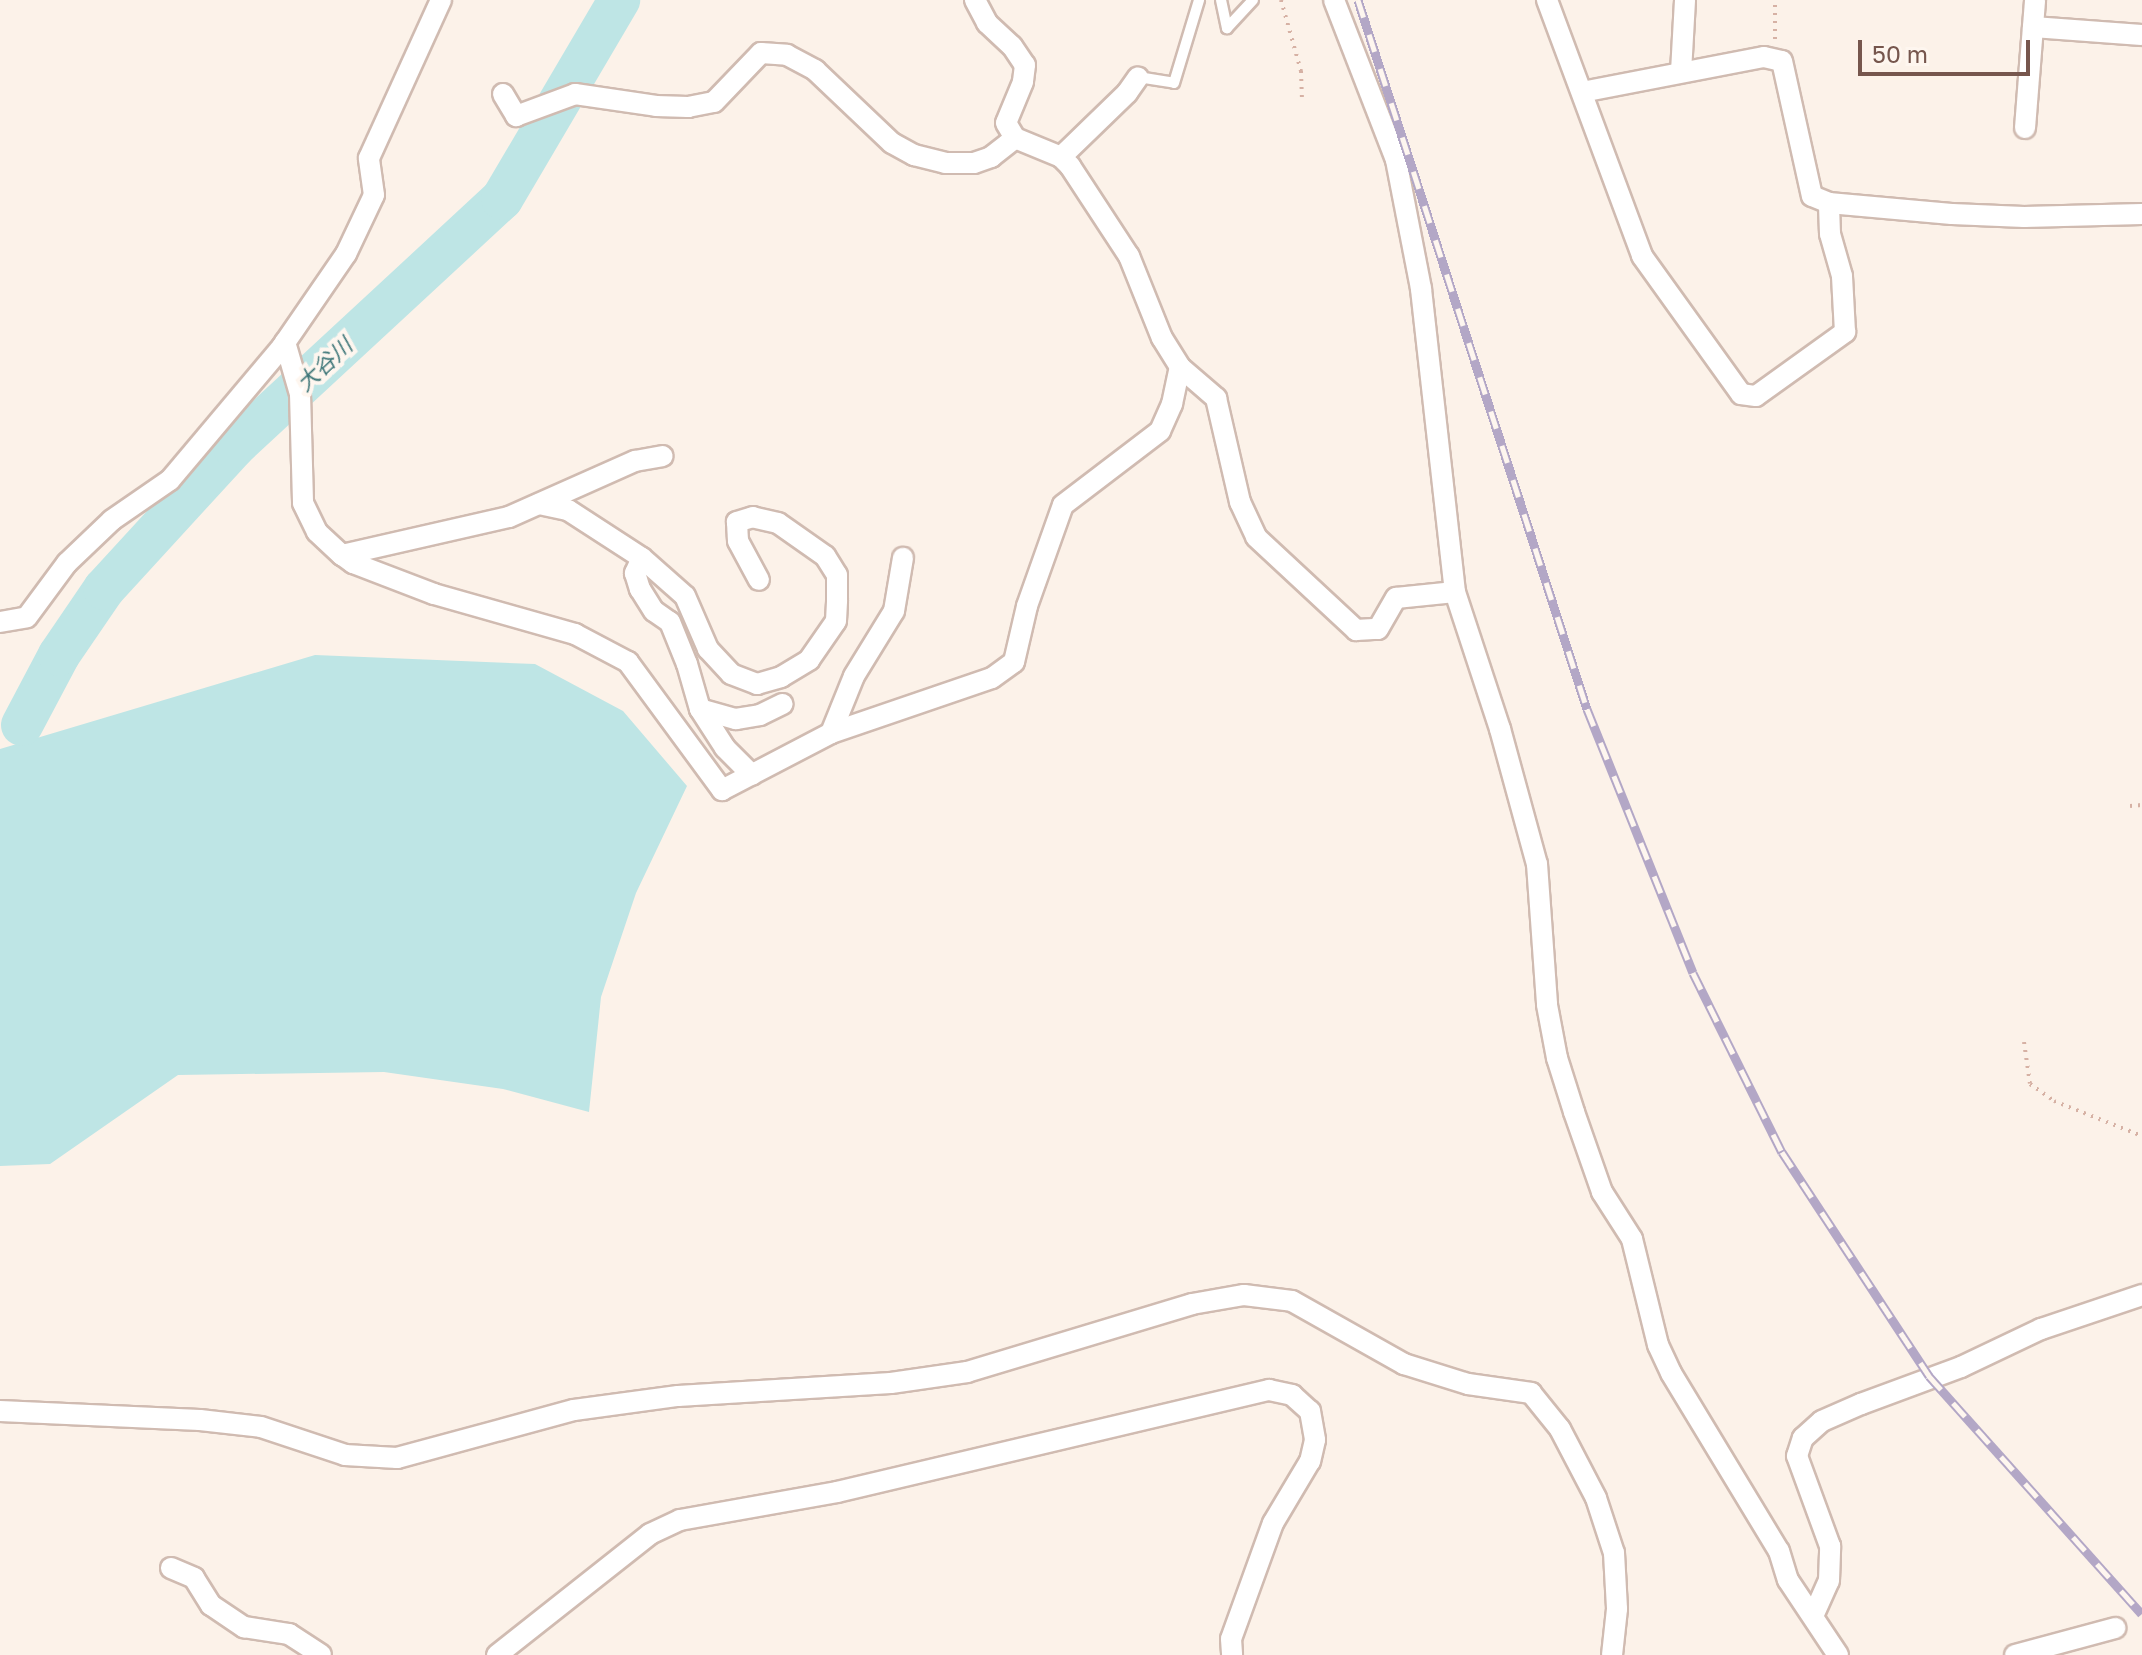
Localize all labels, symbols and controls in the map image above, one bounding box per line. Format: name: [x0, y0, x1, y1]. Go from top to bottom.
scale bar: [1862, 24, 2034, 74]
text: 50 m: [1872, 39, 1928, 68]
water label: 大谷川: [291, 332, 357, 396]

